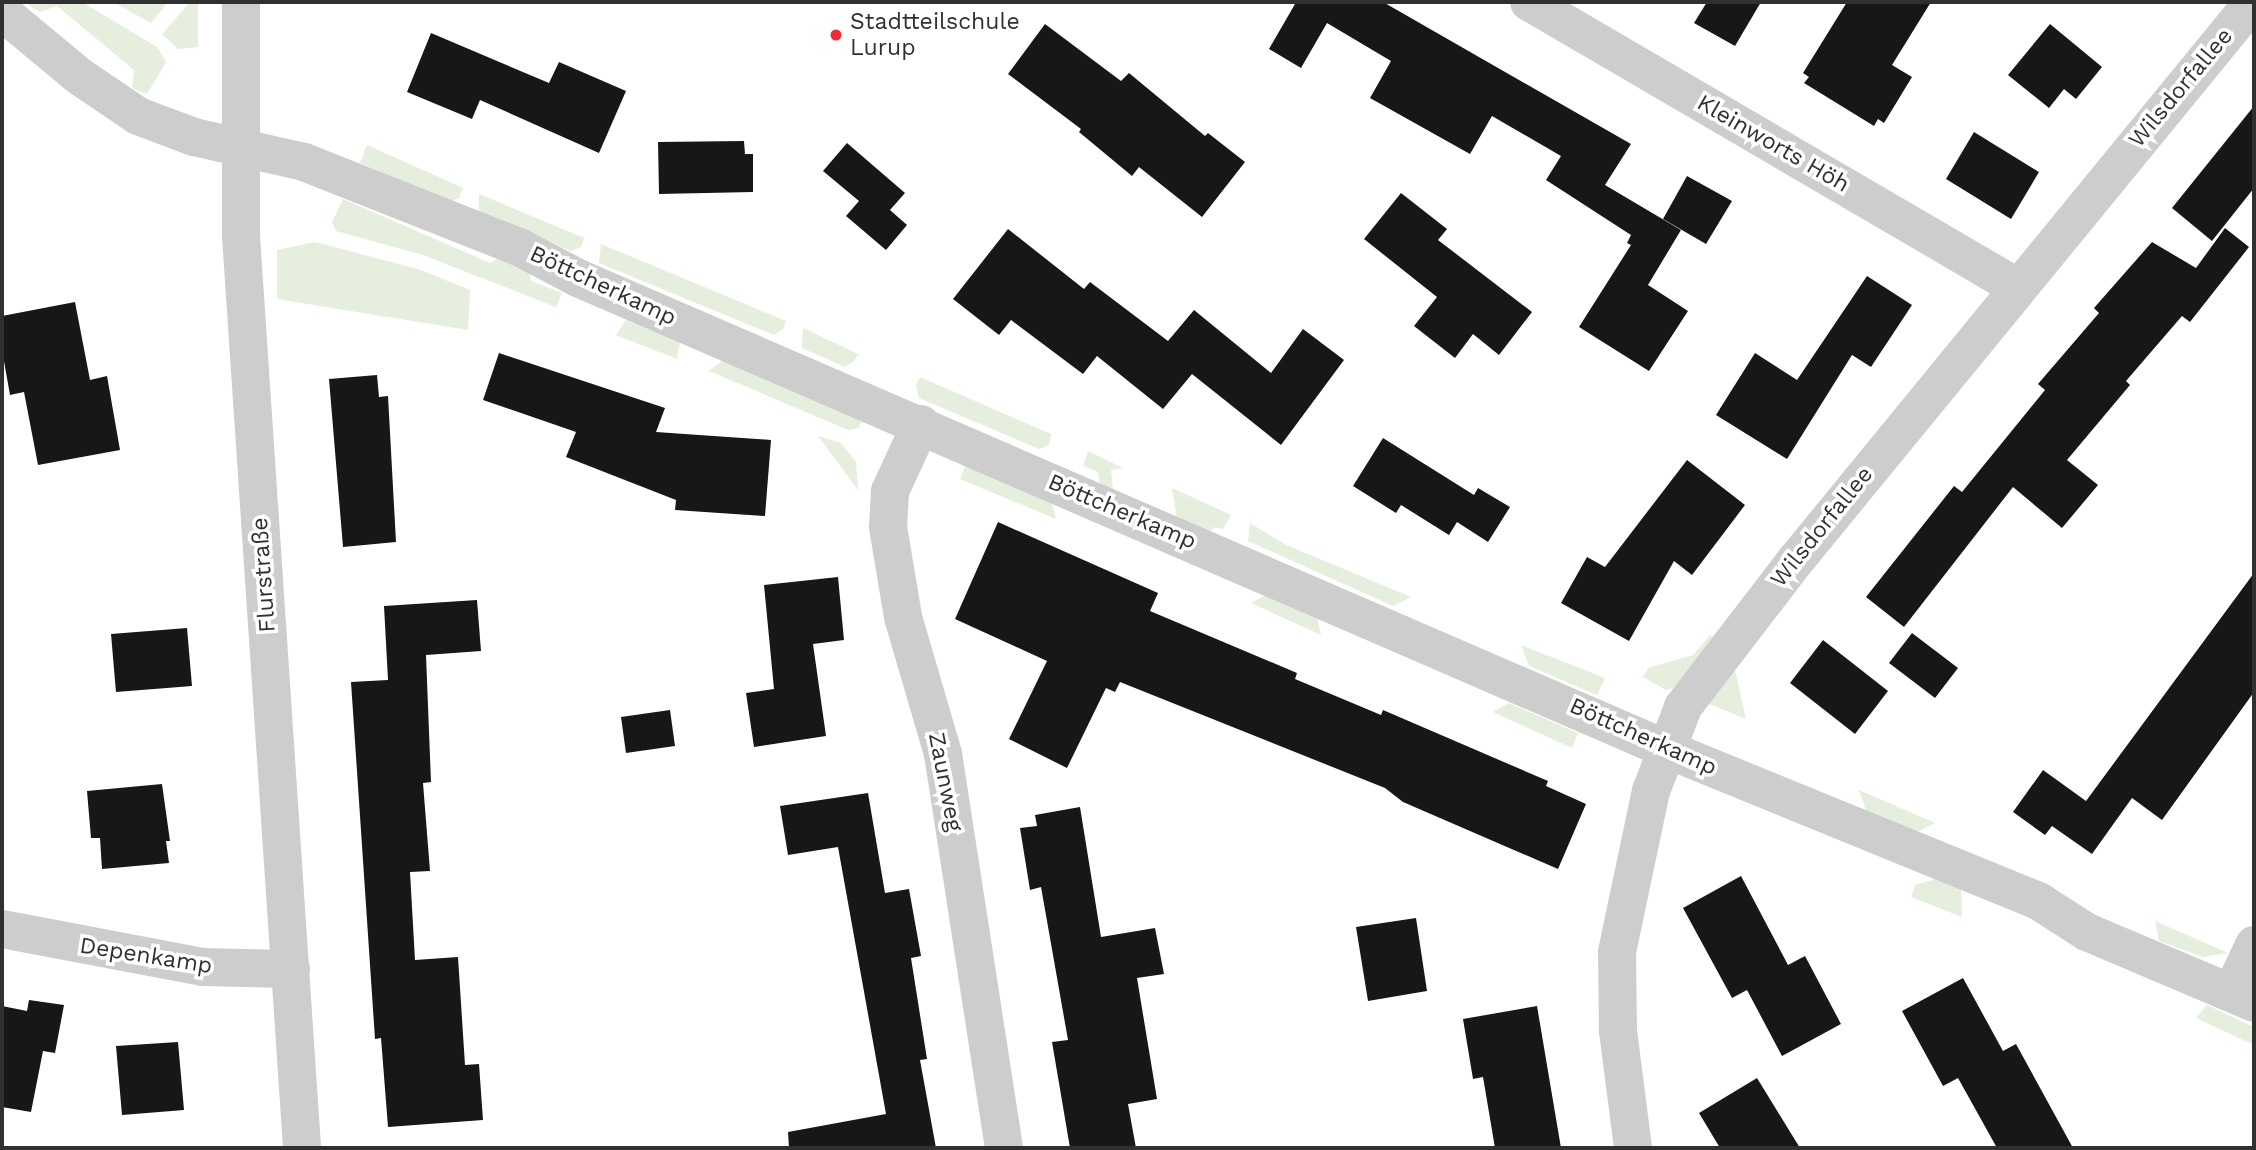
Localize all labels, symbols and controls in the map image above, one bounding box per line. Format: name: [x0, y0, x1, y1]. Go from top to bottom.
place label: Stadtteilschule Lurup: [850, 8, 1020, 62]
street label: Wilsdorfallee: [2123, 23, 2239, 153]
marker: Stadtteilschule Lurup: [828, 27, 844, 43]
street label: Kleinworts Höh: [1692, 89, 1854, 199]
street label: Böttcherkamp: [525, 240, 681, 332]
street label: Wilsdorfallee: [1765, 461, 1879, 593]
street label: Böttcherkamp: [1044, 468, 1200, 556]
street label: Flurstraße: [246, 516, 282, 634]
street label: Böttcherkamp: [1565, 692, 1721, 782]
street label: Zaunweg: [922, 730, 968, 834]
street label: Depenkamp: [78, 932, 214, 980]

